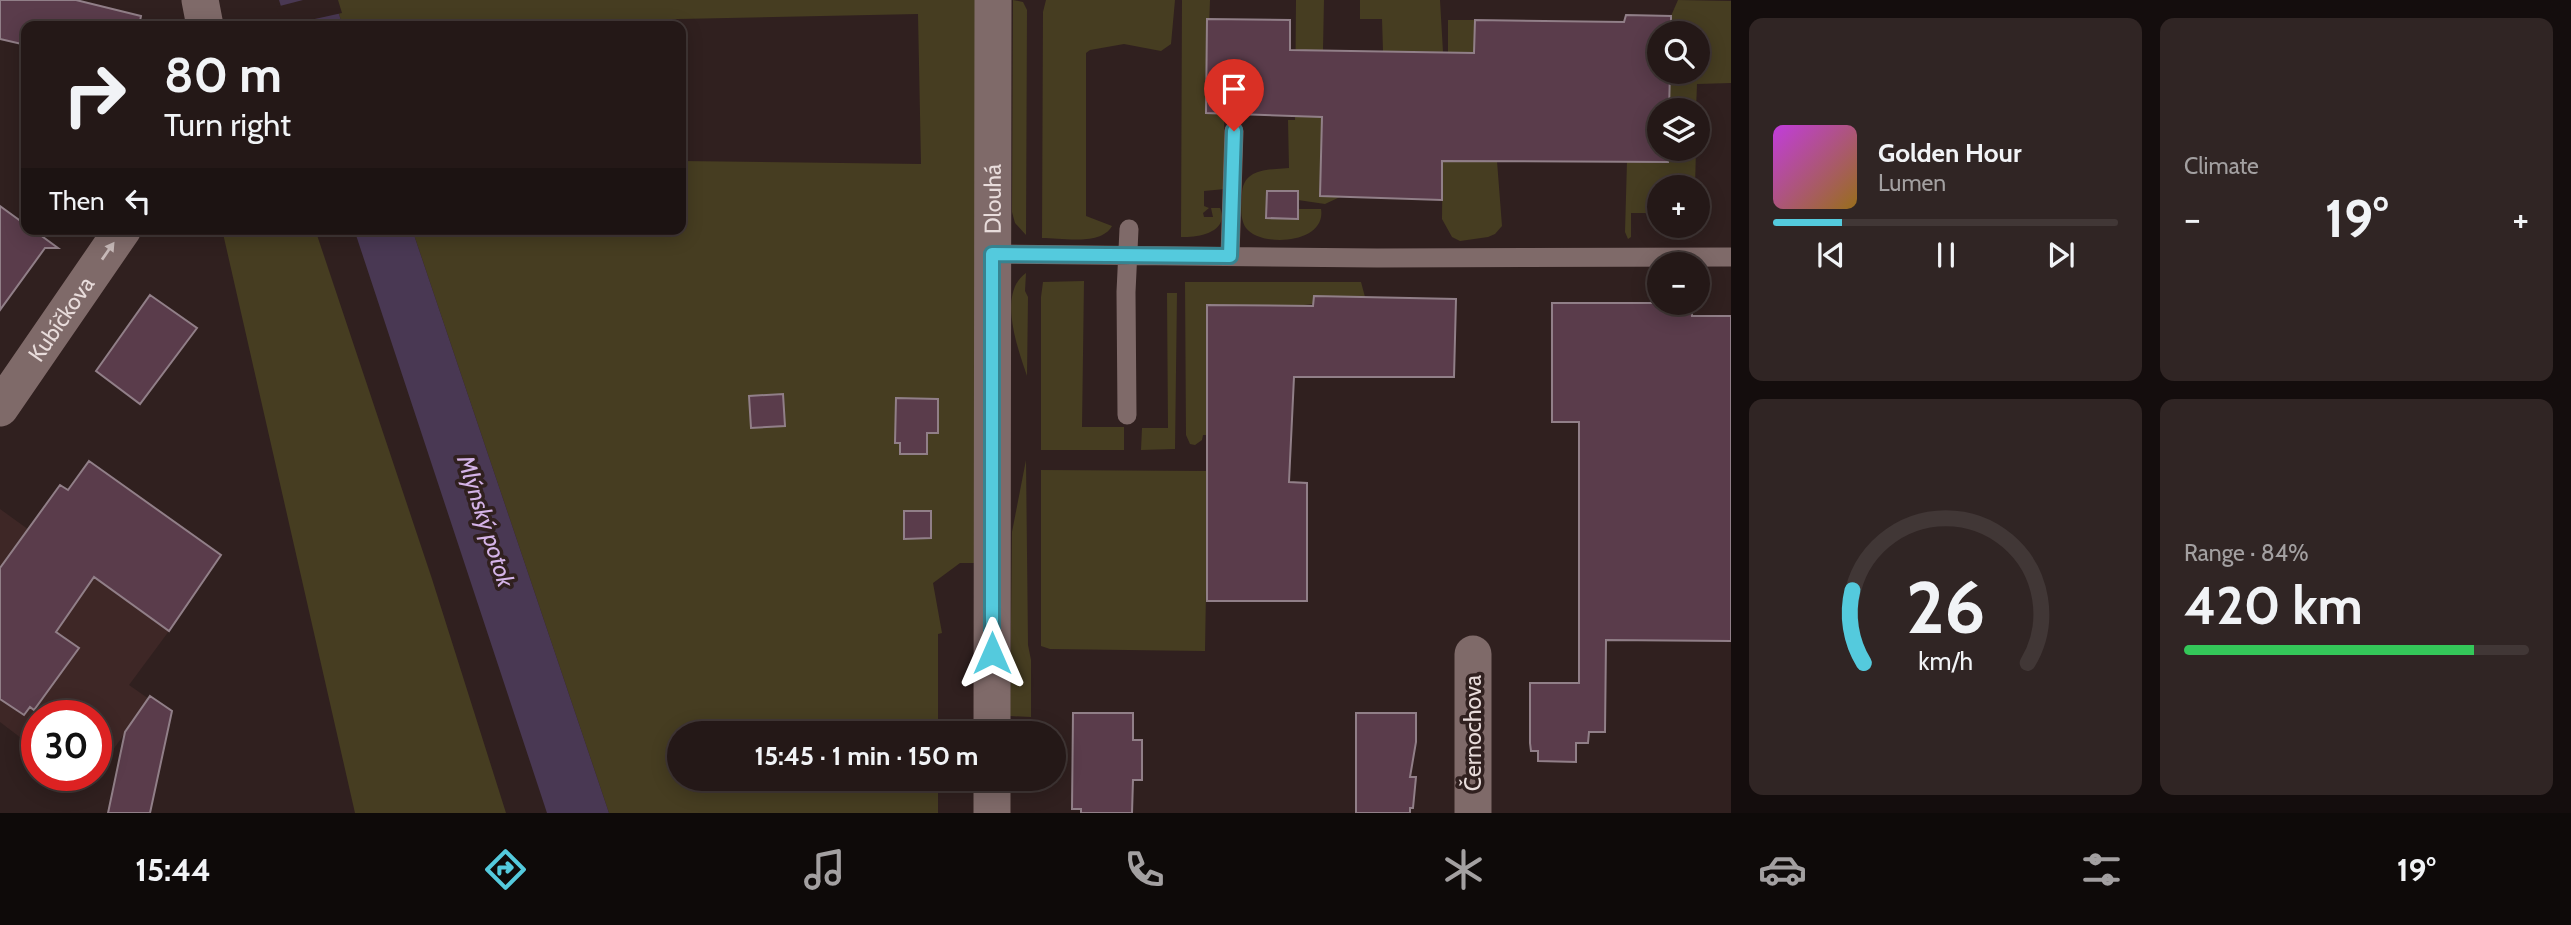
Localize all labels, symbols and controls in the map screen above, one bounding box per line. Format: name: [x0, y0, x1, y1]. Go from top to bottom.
map controls: [1647, 21, 1710, 315]
button: search: [1647, 21, 1710, 84]
text: 80 m: [164, 45, 282, 104]
icon: right: [49, 49, 140, 140]
pin: [1204, 59, 1264, 131]
icon: arrive: [1215, 70, 1253, 108]
button: layers: [1647, 98, 1710, 161]
text: Turn right: [164, 105, 291, 144]
text: Golden Hour: [1878, 137, 2021, 169]
text: Climate: [2184, 152, 2259, 180]
street label: Dlouhá: [979, 164, 1007, 234]
text: Lumen: [1878, 169, 1946, 197]
button: +: [1647, 175, 1710, 238]
icon: left: [119, 182, 157, 220]
text: Then: [49, 185, 105, 217]
text: 19°: [2325, 187, 2388, 250]
text: −: [2184, 195, 2201, 242]
text: +: [2512, 195, 2529, 242]
icon: previous: [1812, 236, 1850, 274]
icon: pause: [1927, 236, 1965, 274]
icon: next: [2042, 236, 2080, 274]
one-way arrow: [101, 242, 115, 260]
button: −: [1647, 252, 1710, 315]
street label: Kubíčkova: [22, 271, 100, 367]
water label: Mlýnský potok: [451, 451, 521, 591]
text: Range · 84%: [2184, 539, 2309, 567]
text: 26: [1906, 563, 1985, 651]
text: 420 km: [2184, 574, 2363, 637]
position arrow: [955, 616, 1029, 690]
text: km/h: [1918, 646, 1973, 676]
street label: Černochova: [1458, 675, 1487, 791]
speed limit sign: 30: [21, 700, 112, 791]
text: 15:45 · 1 min · 150 m: [755, 740, 978, 772]
icon: directions: [481, 845, 530, 894]
icon: music: [800, 845, 849, 894]
icon: phone: [1120, 845, 1169, 894]
icon: climate: [1439, 845, 1488, 894]
icon: car: [1758, 845, 1807, 894]
icon: filters: [2077, 845, 2126, 894]
text: 15:44: [135, 850, 211, 889]
text: 19°: [2397, 850, 2436, 889]

